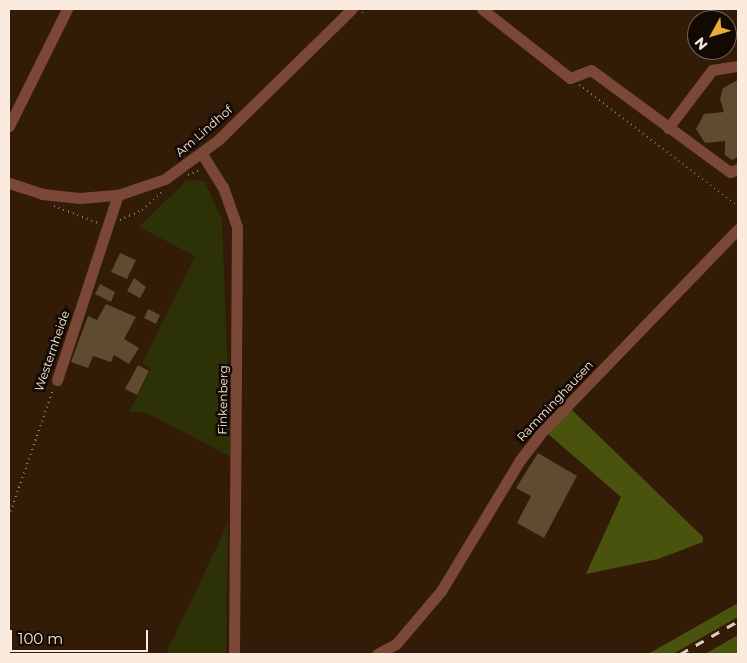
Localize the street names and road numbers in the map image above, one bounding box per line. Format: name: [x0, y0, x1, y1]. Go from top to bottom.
street label: Am Lindhof: [173, 102, 235, 160]
street label: Westernheide: [31, 309, 73, 393]
street label: Ramminghausen: [514, 358, 596, 444]
street label: Finkenberg: [215, 365, 231, 435]

